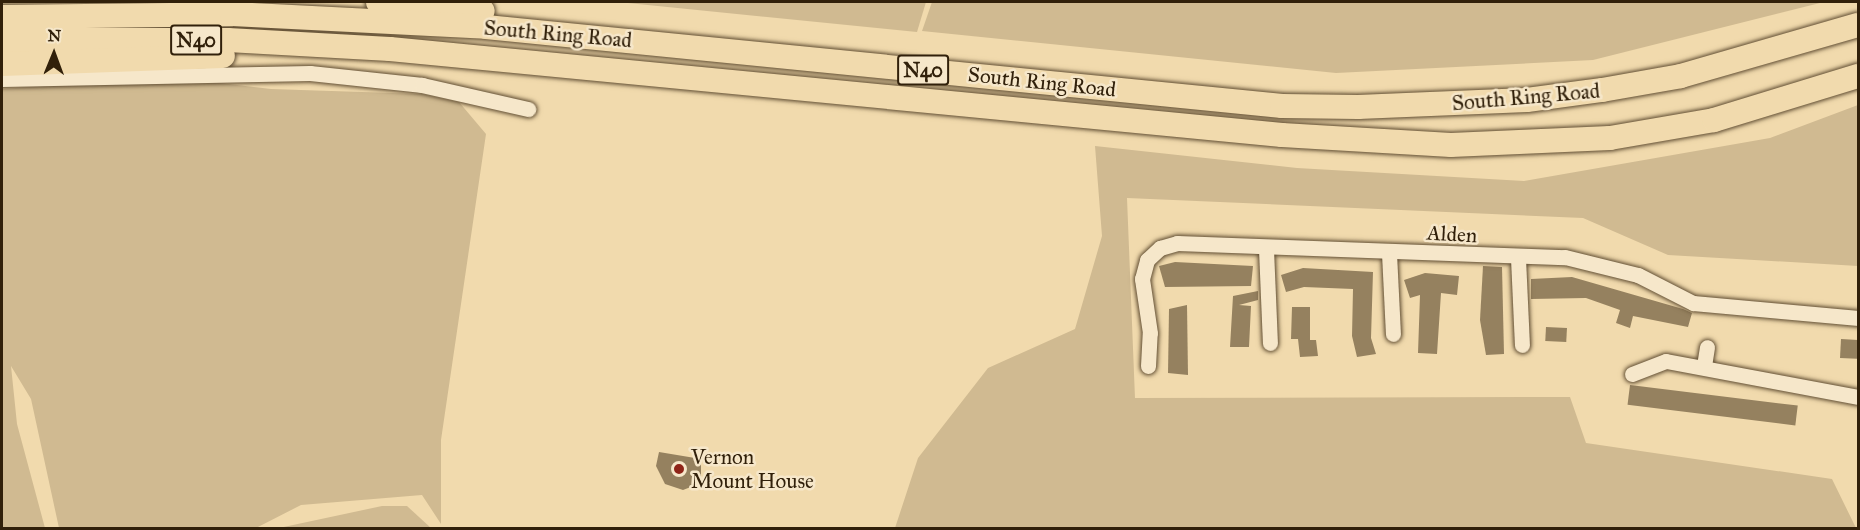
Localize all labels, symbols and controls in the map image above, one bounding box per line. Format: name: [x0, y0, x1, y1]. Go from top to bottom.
street label: South Ring Road: [483, 15, 633, 53]
road number: N40: [169, 23, 223, 57]
north arrow: [24, 24, 84, 84]
text: N: [47, 26, 61, 45]
road number: N40: [896, 53, 950, 87]
street label: South Ring Road: [967, 62, 1117, 102]
street label: South Ring Road: [1451, 78, 1601, 116]
street label: Alden: [1426, 220, 1478, 248]
place label: Vernon Mount House: [691, 444, 814, 494]
marker: Vernon Mount House: [672, 462, 686, 476]

